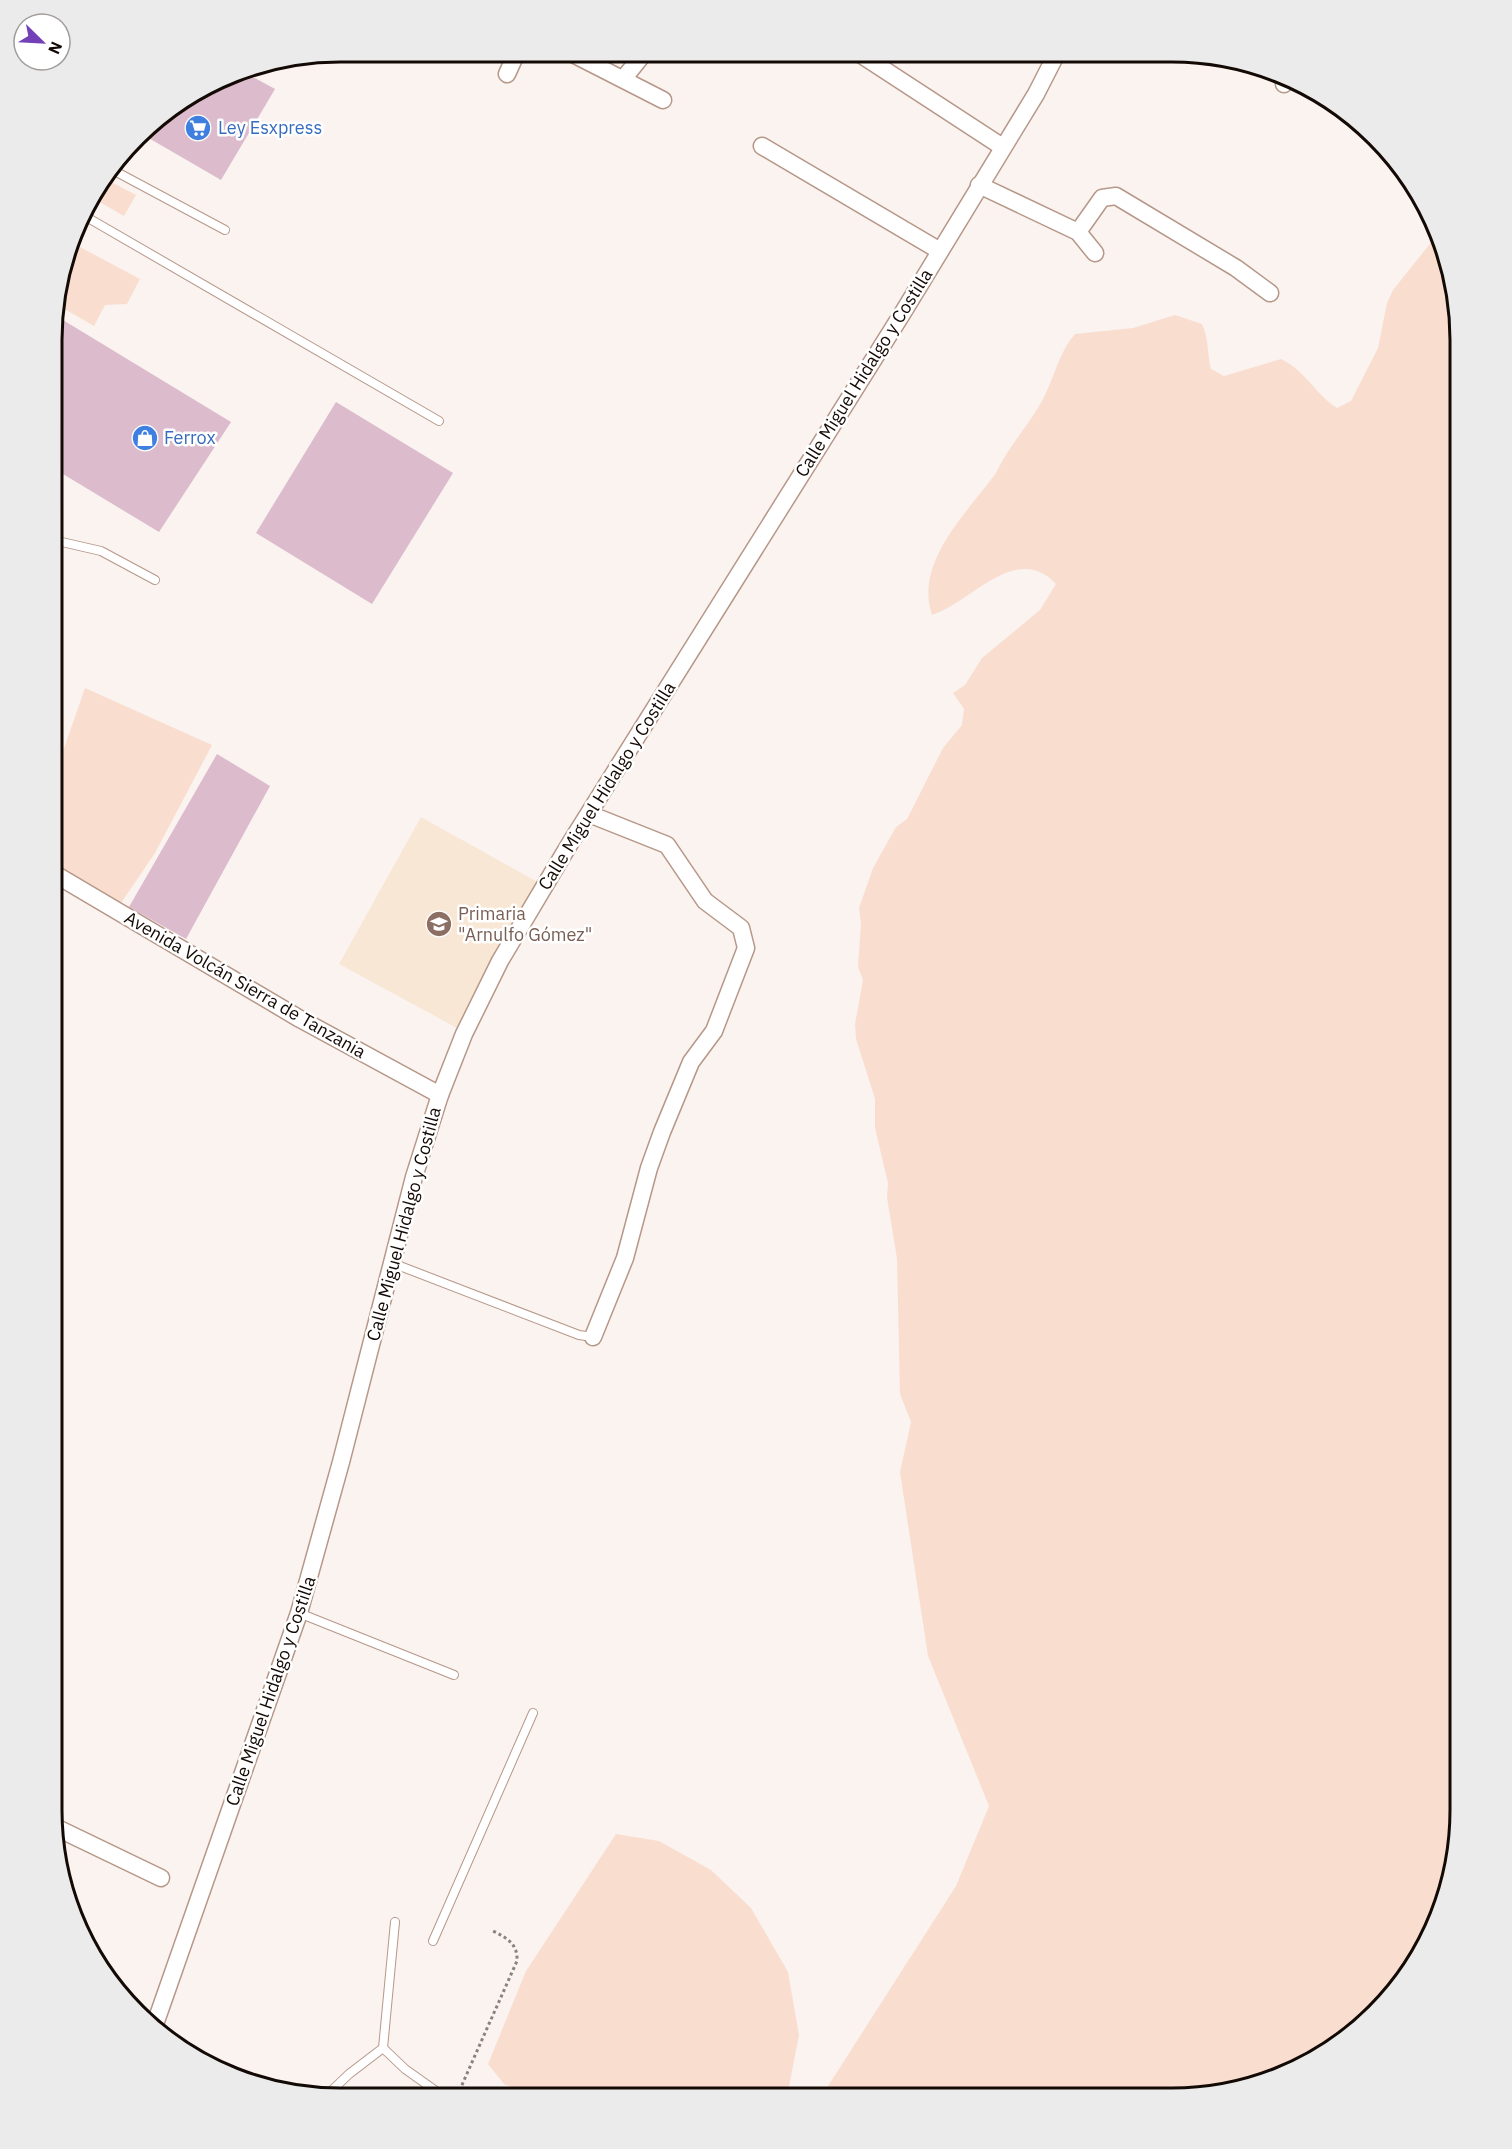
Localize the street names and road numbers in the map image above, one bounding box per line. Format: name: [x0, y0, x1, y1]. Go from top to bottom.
street label: Calle Miguel Hidalgo y Costilla: [790, 264, 938, 481]
street label: Calle Miguel Hidalgo y Costilla: [533, 677, 681, 894]
street label: Avenida Volcán Sierra de Tanzania: [120, 906, 370, 1063]
street label: Calle Miguel Hidalgo y Costilla: [361, 1104, 446, 1344]
street label: Calle Miguel Hidalgo y Costilla: [220, 1573, 321, 1809]

